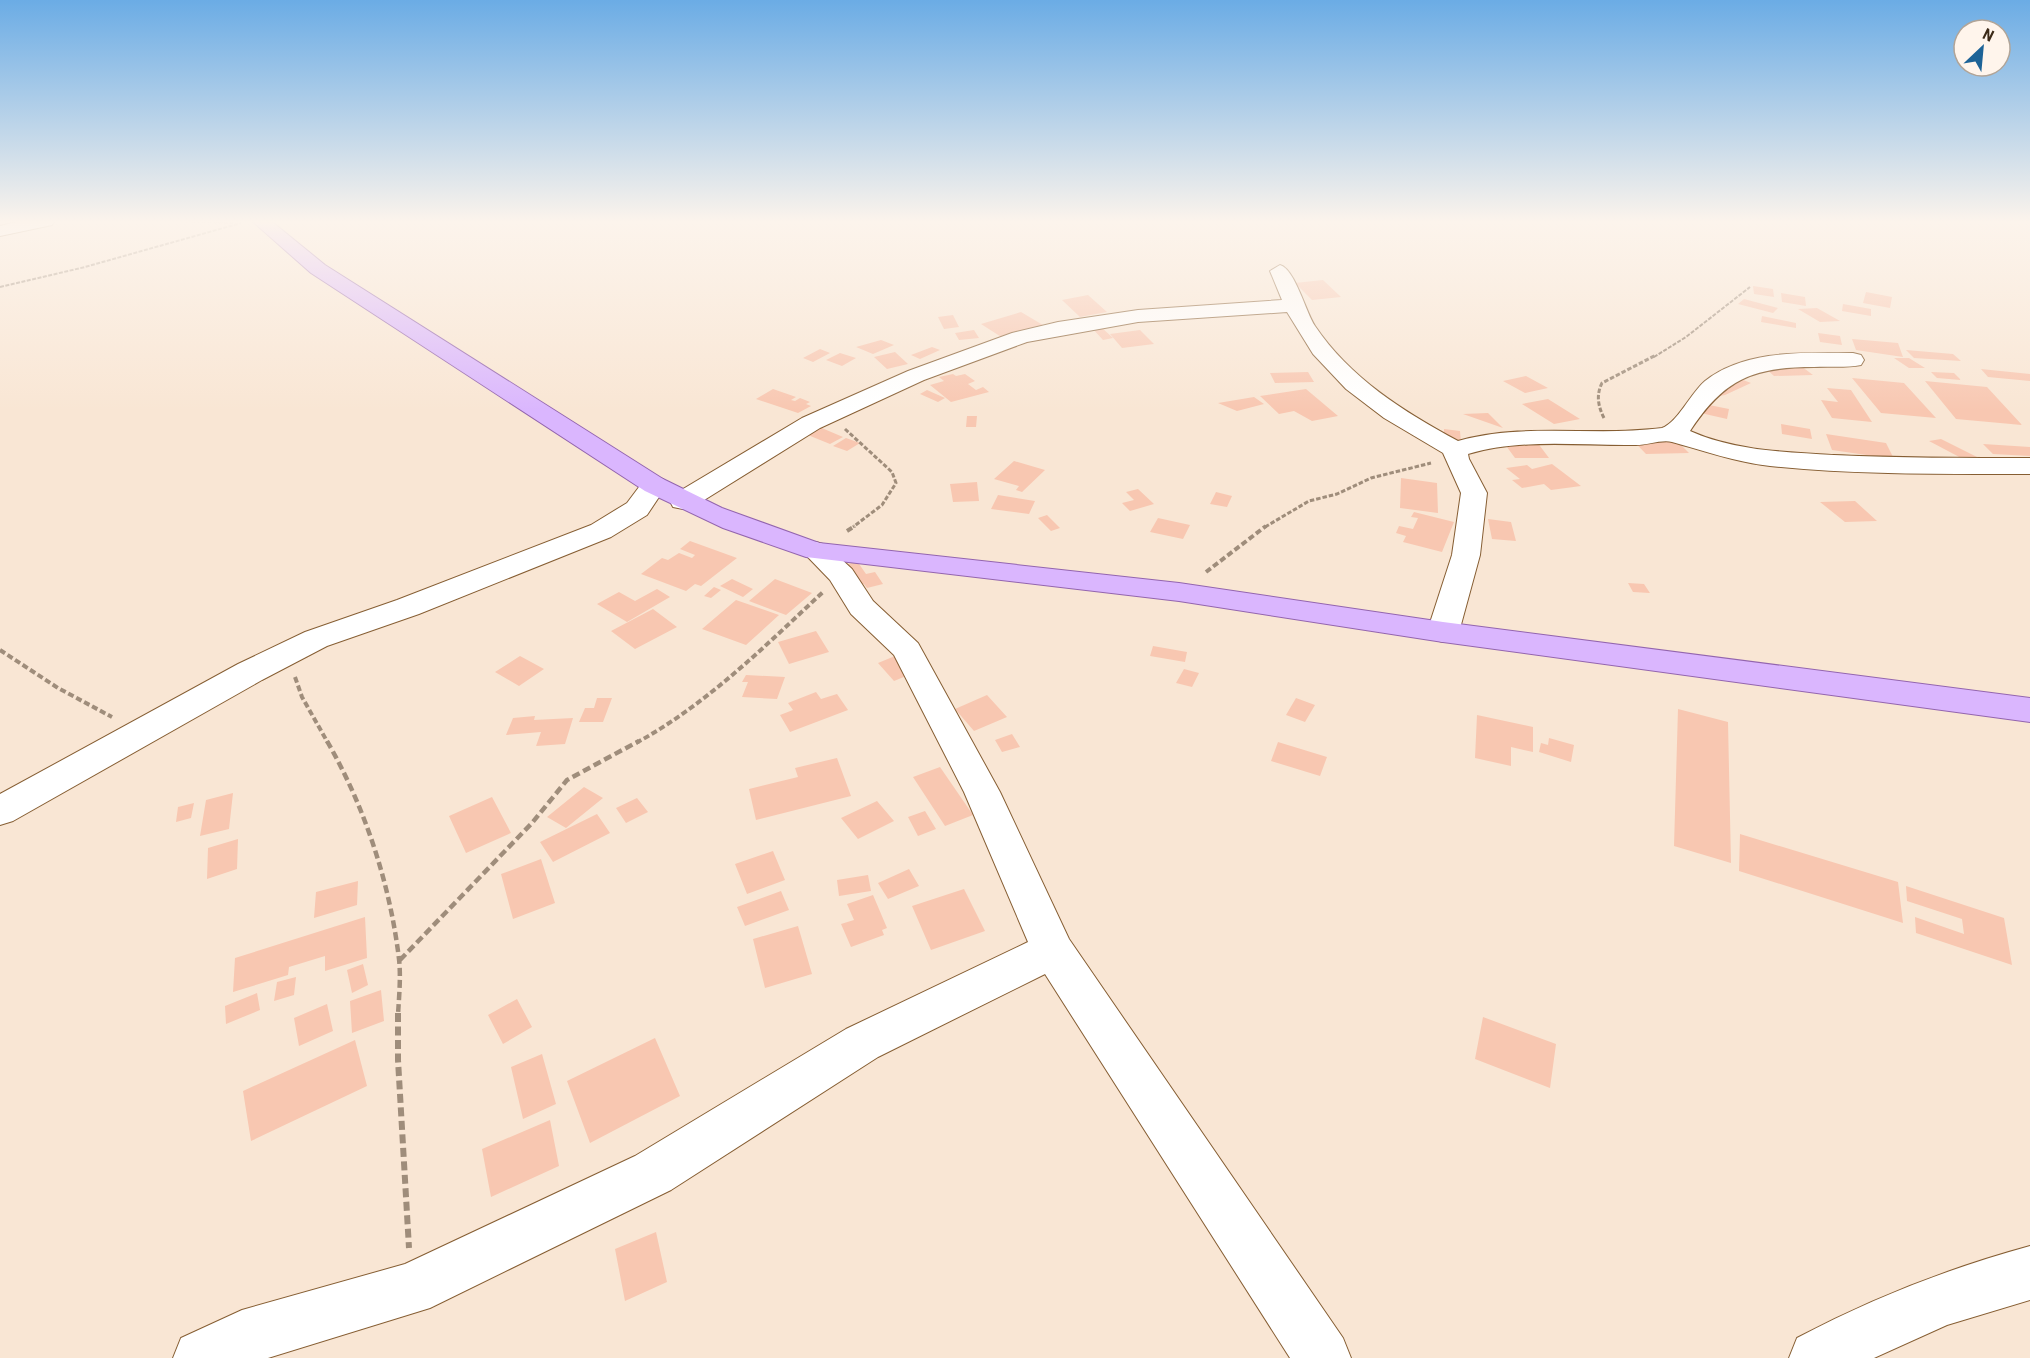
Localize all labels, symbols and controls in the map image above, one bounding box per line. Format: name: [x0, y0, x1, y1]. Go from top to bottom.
north arrow: [1952, 18, 2012, 78]
text: N: [1980, 24, 1997, 46]

